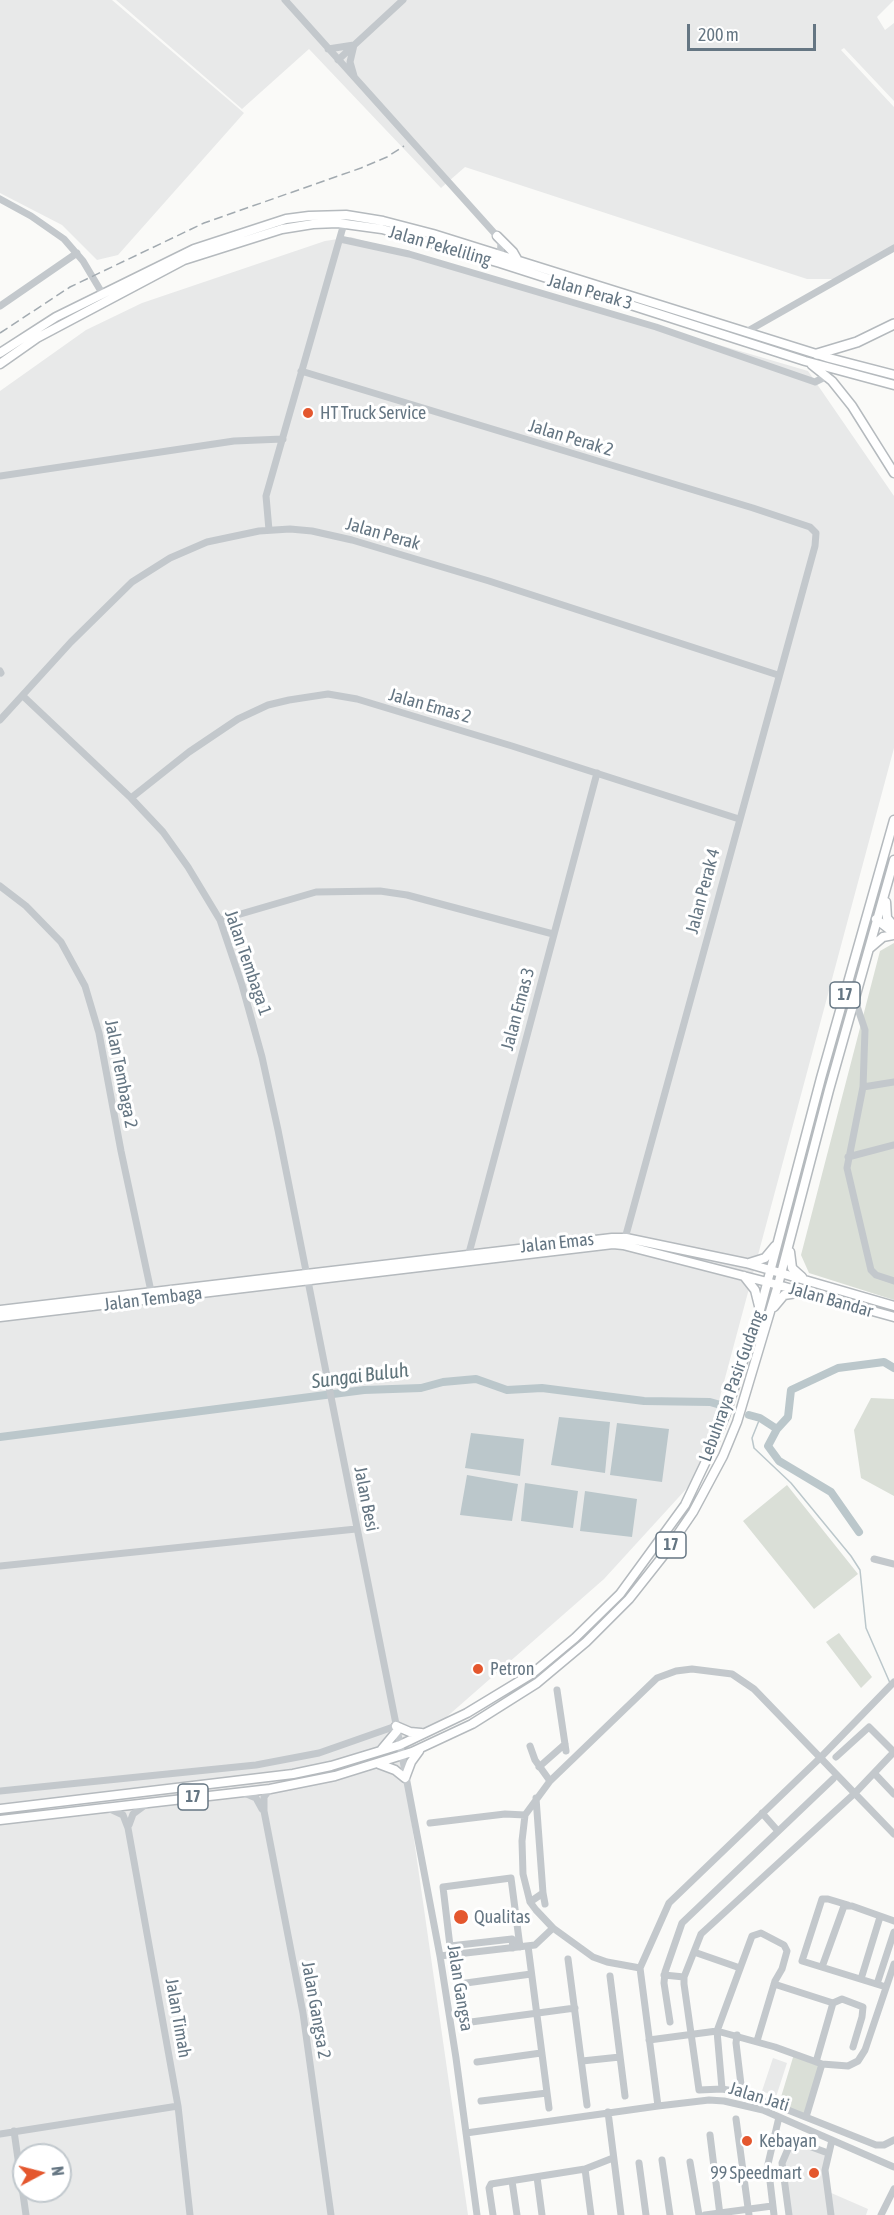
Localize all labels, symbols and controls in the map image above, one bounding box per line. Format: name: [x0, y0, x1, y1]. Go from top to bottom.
scale bar: [690, 12, 819, 50]
text: 200 m: [698, 24, 739, 45]
street label: Jalan Pekeliling: [386, 221, 494, 271]
street label: Jalan Perak 3: [545, 270, 635, 314]
place label: HT Truck Service: [320, 402, 426, 424]
marker: HT Truck Service: [301, 406, 315, 420]
street label: Jalan Perak 2: [526, 415, 616, 461]
street label: Jalan Perak: [343, 513, 423, 555]
street label: Jalan Emas 2: [386, 684, 474, 728]
street label: Jalan Perak 4: [681, 846, 725, 936]
street label: Jalan Tembaga 1: [220, 907, 276, 1019]
street label: Jalan Emas 3: [497, 965, 539, 1053]
road number: 17: [830, 982, 860, 1008]
street label: Jalan Tembaga 2: [100, 1018, 142, 1130]
street label: Jalan Emas: [519, 1228, 595, 1258]
street label: Jalan Bandar: [787, 1278, 875, 1322]
street label: Jalan Tembaga: [103, 1282, 203, 1316]
street label: Lebuhraya Pasir Gudang: [695, 1308, 769, 1464]
water label: Sungai Buluh: [310, 1358, 410, 1394]
street label: Jalan Besi: [349, 1465, 383, 1533]
road number: 17: [656, 1532, 686, 1558]
place label: Petron: [490, 1658, 534, 1680]
marker: Petron: [471, 1662, 485, 1676]
road number: 17: [178, 1784, 208, 1810]
place label: Qualitas: [474, 1906, 530, 1928]
marker: Qualitas: [452, 1908, 470, 1926]
street label: Jalan Gangsa: [442, 1943, 478, 2033]
street label: Jalan Gangsa 2: [297, 1960, 335, 2060]
street label: Jalan Timah: [160, 1977, 196, 2059]
street label: Jalan Jati: [726, 2078, 792, 2116]
place label: Kebayan: [759, 2130, 817, 2152]
marker: Kebayan: [740, 2134, 754, 2148]
north arrow: [12, 2143, 72, 2203]
place label: 99 Speedmart: [710, 2162, 802, 2184]
text: N: [48, 2165, 67, 2177]
marker: 99 Speedmart: [807, 2166, 821, 2180]

